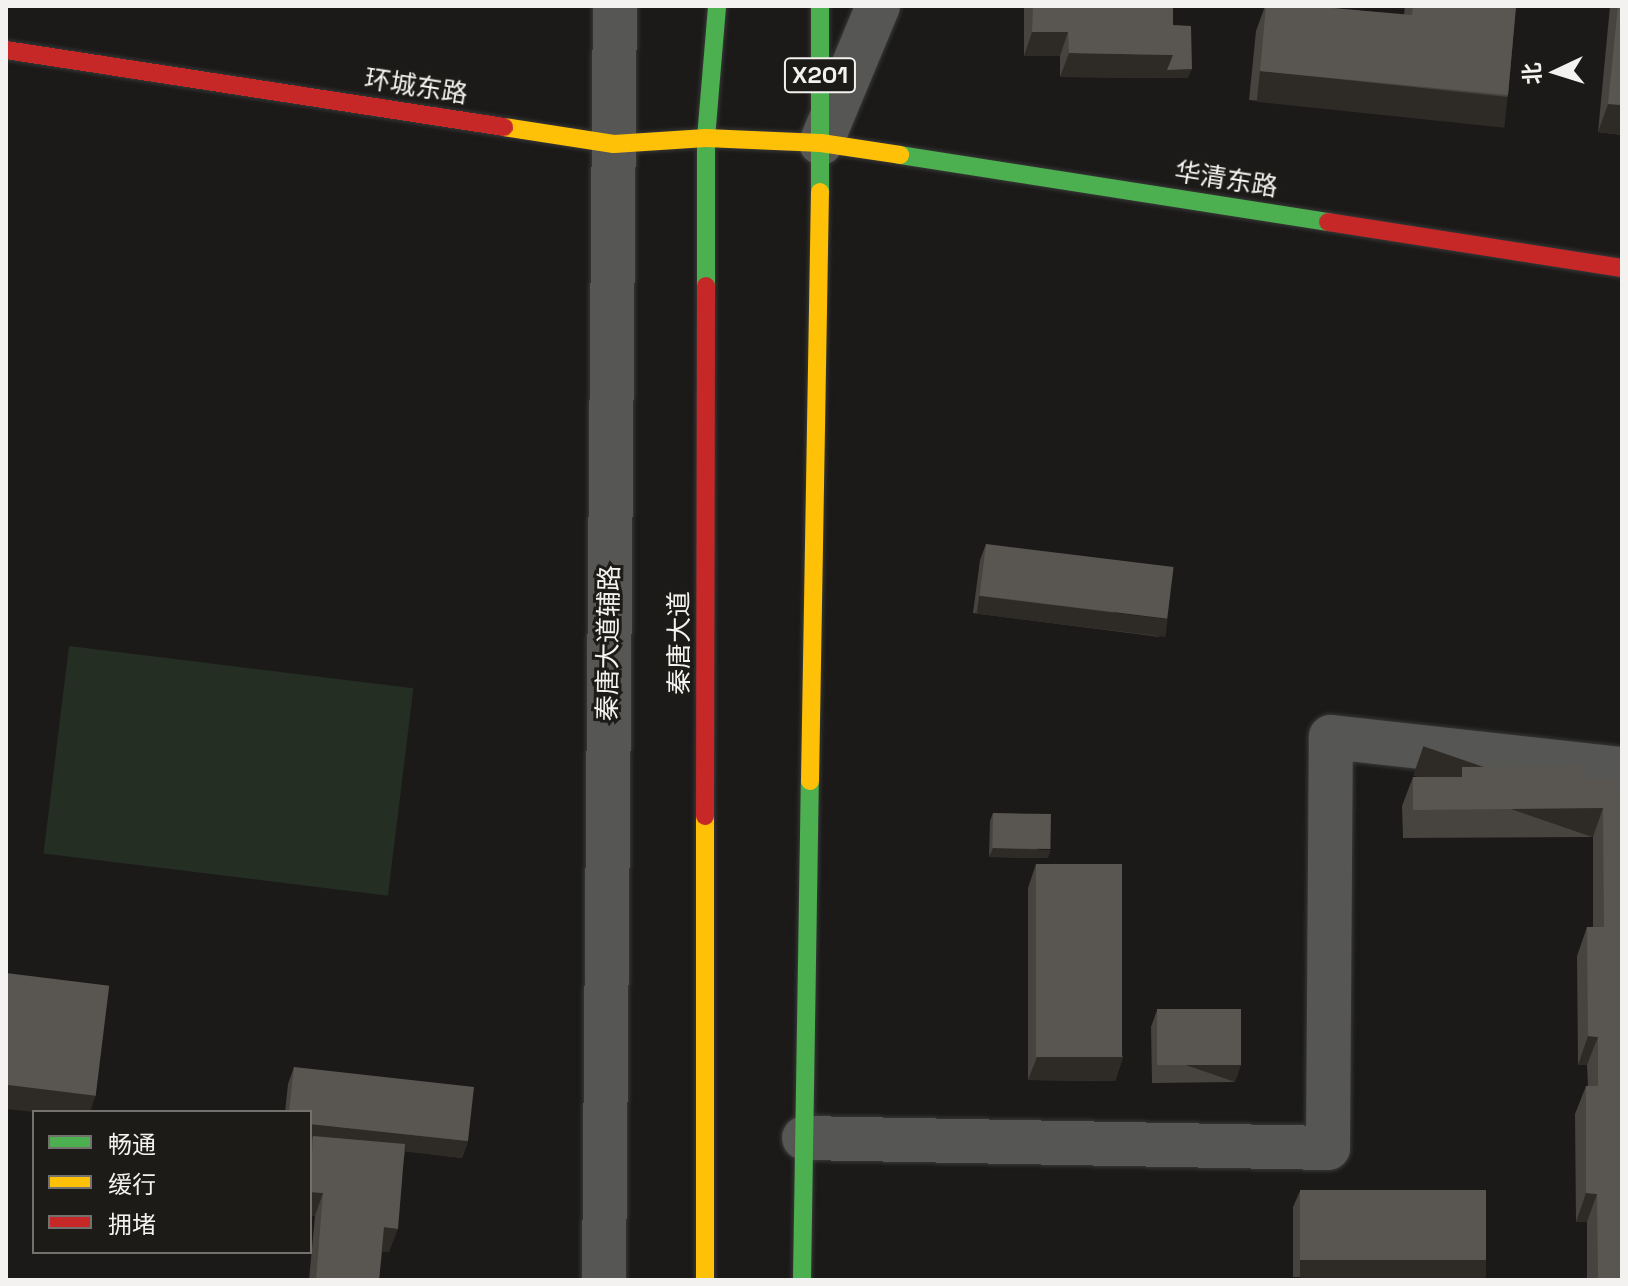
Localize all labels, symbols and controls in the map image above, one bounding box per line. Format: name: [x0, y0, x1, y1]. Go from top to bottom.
north arrow: [1516, 32, 1596, 112]
road number: X201: [782, 55, 858, 95]
text: 北: [1517, 62, 1547, 86]
street label: 环城东路: [362, 63, 470, 111]
street label: 华清东路: [1172, 156, 1280, 204]
street label: 秦唐大道辅路: [592, 565, 626, 721]
street label: 秦唐大道: [664, 591, 696, 695]
legend: [32, 1110, 312, 1254]
text: 畅通: [108, 1129, 156, 1160]
text: 缓行: [108, 1169, 156, 1200]
text: 拥堵: [108, 1209, 156, 1240]

